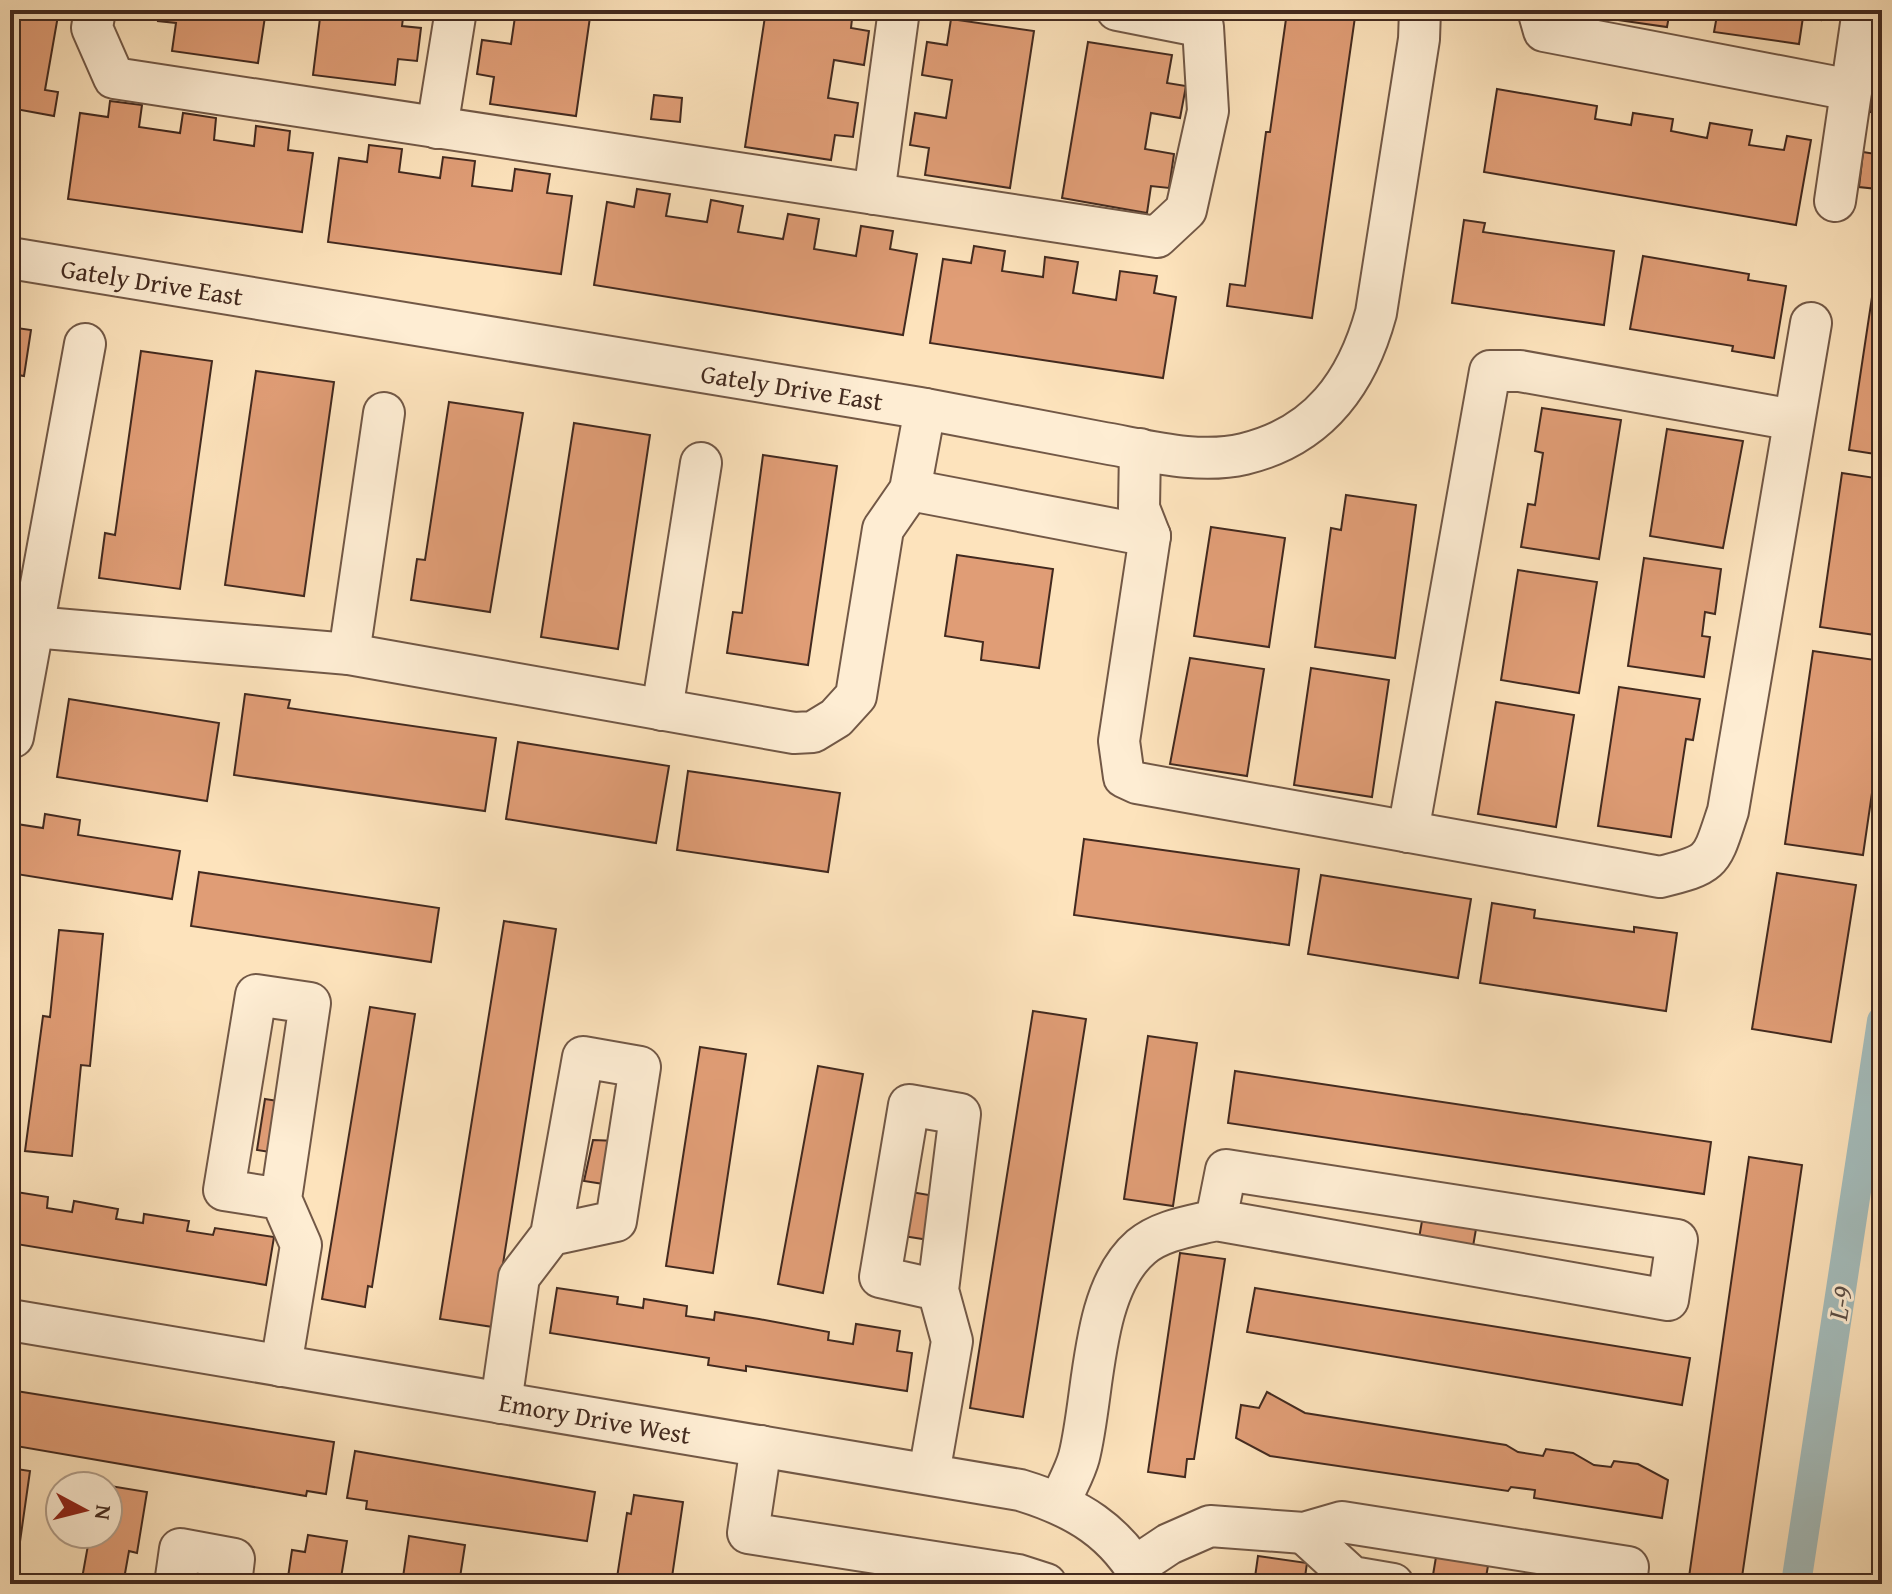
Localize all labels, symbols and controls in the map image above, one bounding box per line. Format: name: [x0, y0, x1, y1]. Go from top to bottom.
street label: Gately Drive East: [58, 248, 246, 316]
street label: Gately Drive East: [698, 353, 886, 421]
water label: L-9: [1816, 1283, 1862, 1324]
street label: Emory Drive West: [496, 1382, 694, 1454]
north arrow: [44, 1470, 124, 1550]
text: N: [87, 1503, 121, 1522]

